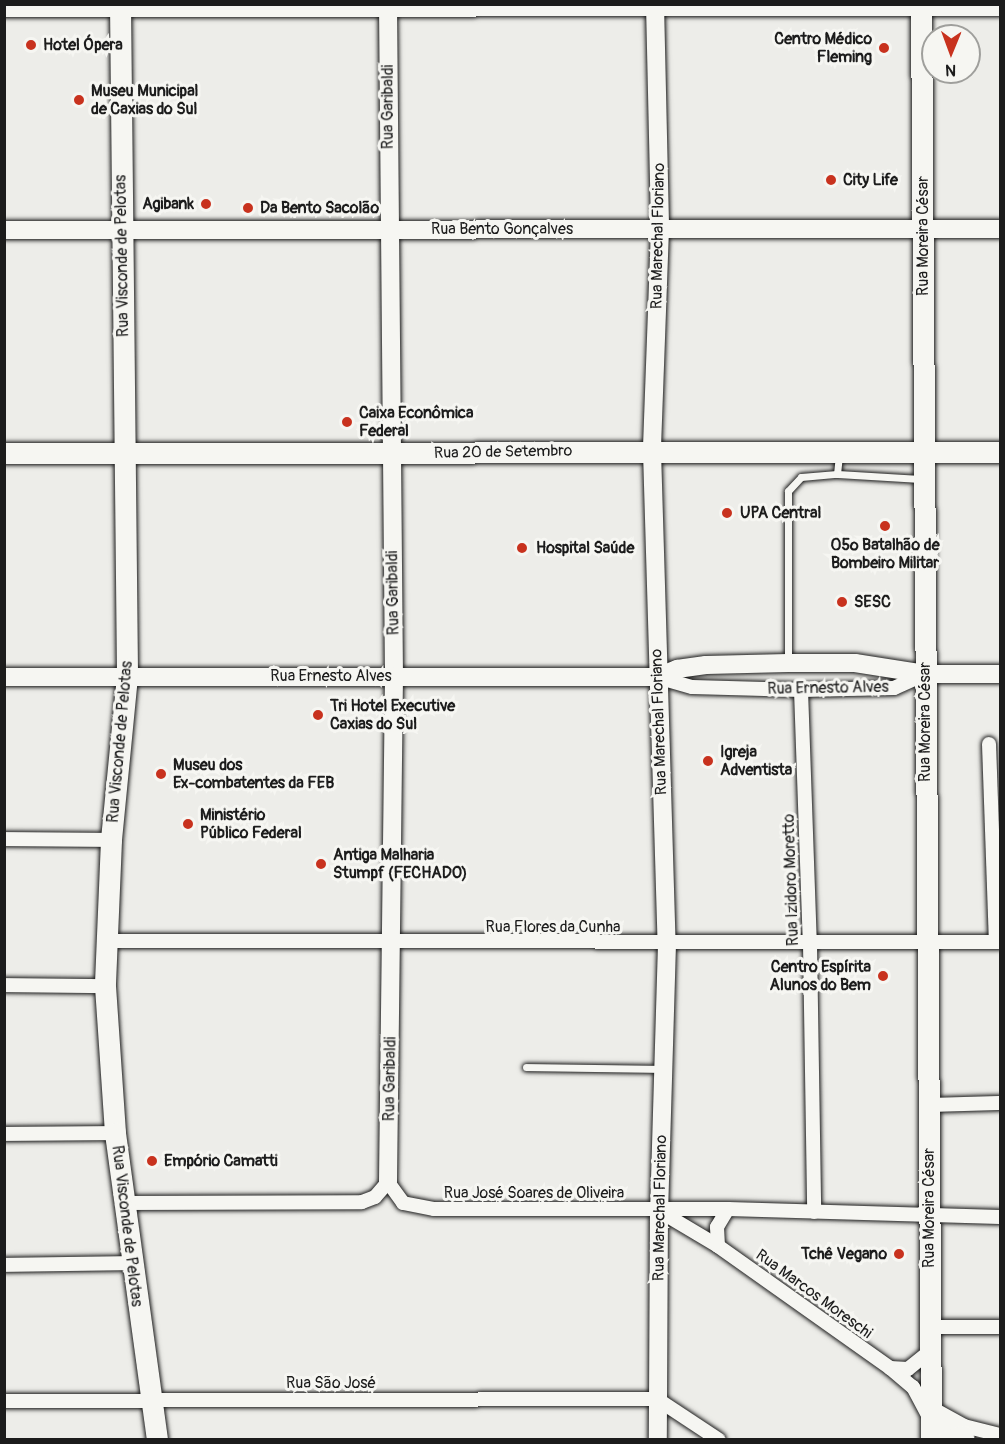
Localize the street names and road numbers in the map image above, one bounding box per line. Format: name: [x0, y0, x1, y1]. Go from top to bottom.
street label: Rua Garibaldi: [378, 65, 398, 149]
street label: Rua Marechal Floriano: [647, 163, 669, 309]
street label: Rua Visconde de Pelotas: [111, 175, 133, 337]
street label: Rua Moreira César: [913, 176, 933, 296]
street label: Rua Bento Gonçalves: [431, 219, 573, 239]
street label: Rua 20 de Setembro: [434, 441, 572, 463]
street label: Rua Garibaldi: [383, 551, 403, 635]
street label: Rua Marechal Floriano: [647, 649, 671, 795]
street label: Rua Visconde de Pelotas: [103, 660, 137, 824]
street label: Rua Moreira César: [915, 662, 935, 782]
street label: Rua Ernesto Alves: [270, 666, 392, 686]
street label: Rua Ernesto Alves: [767, 677, 889, 699]
street label: Rua Izidoro Moretto: [779, 814, 803, 946]
street label: Rua Flores da Cunha: [486, 917, 620, 937]
street label: Rua Garibaldi: [380, 1037, 400, 1121]
street label: Rua Marechal Floriano: [649, 1135, 671, 1281]
street label: Rua Visconde de Pelotas: [108, 1144, 146, 1308]
street label: Rua Moreira César: [919, 1148, 939, 1268]
street label: Rua José Soares de Oliveira: [444, 1183, 624, 1203]
street label: Rua Marcos Moreschi: [752, 1245, 876, 1343]
street label: Rua São José: [286, 1373, 376, 1393]

